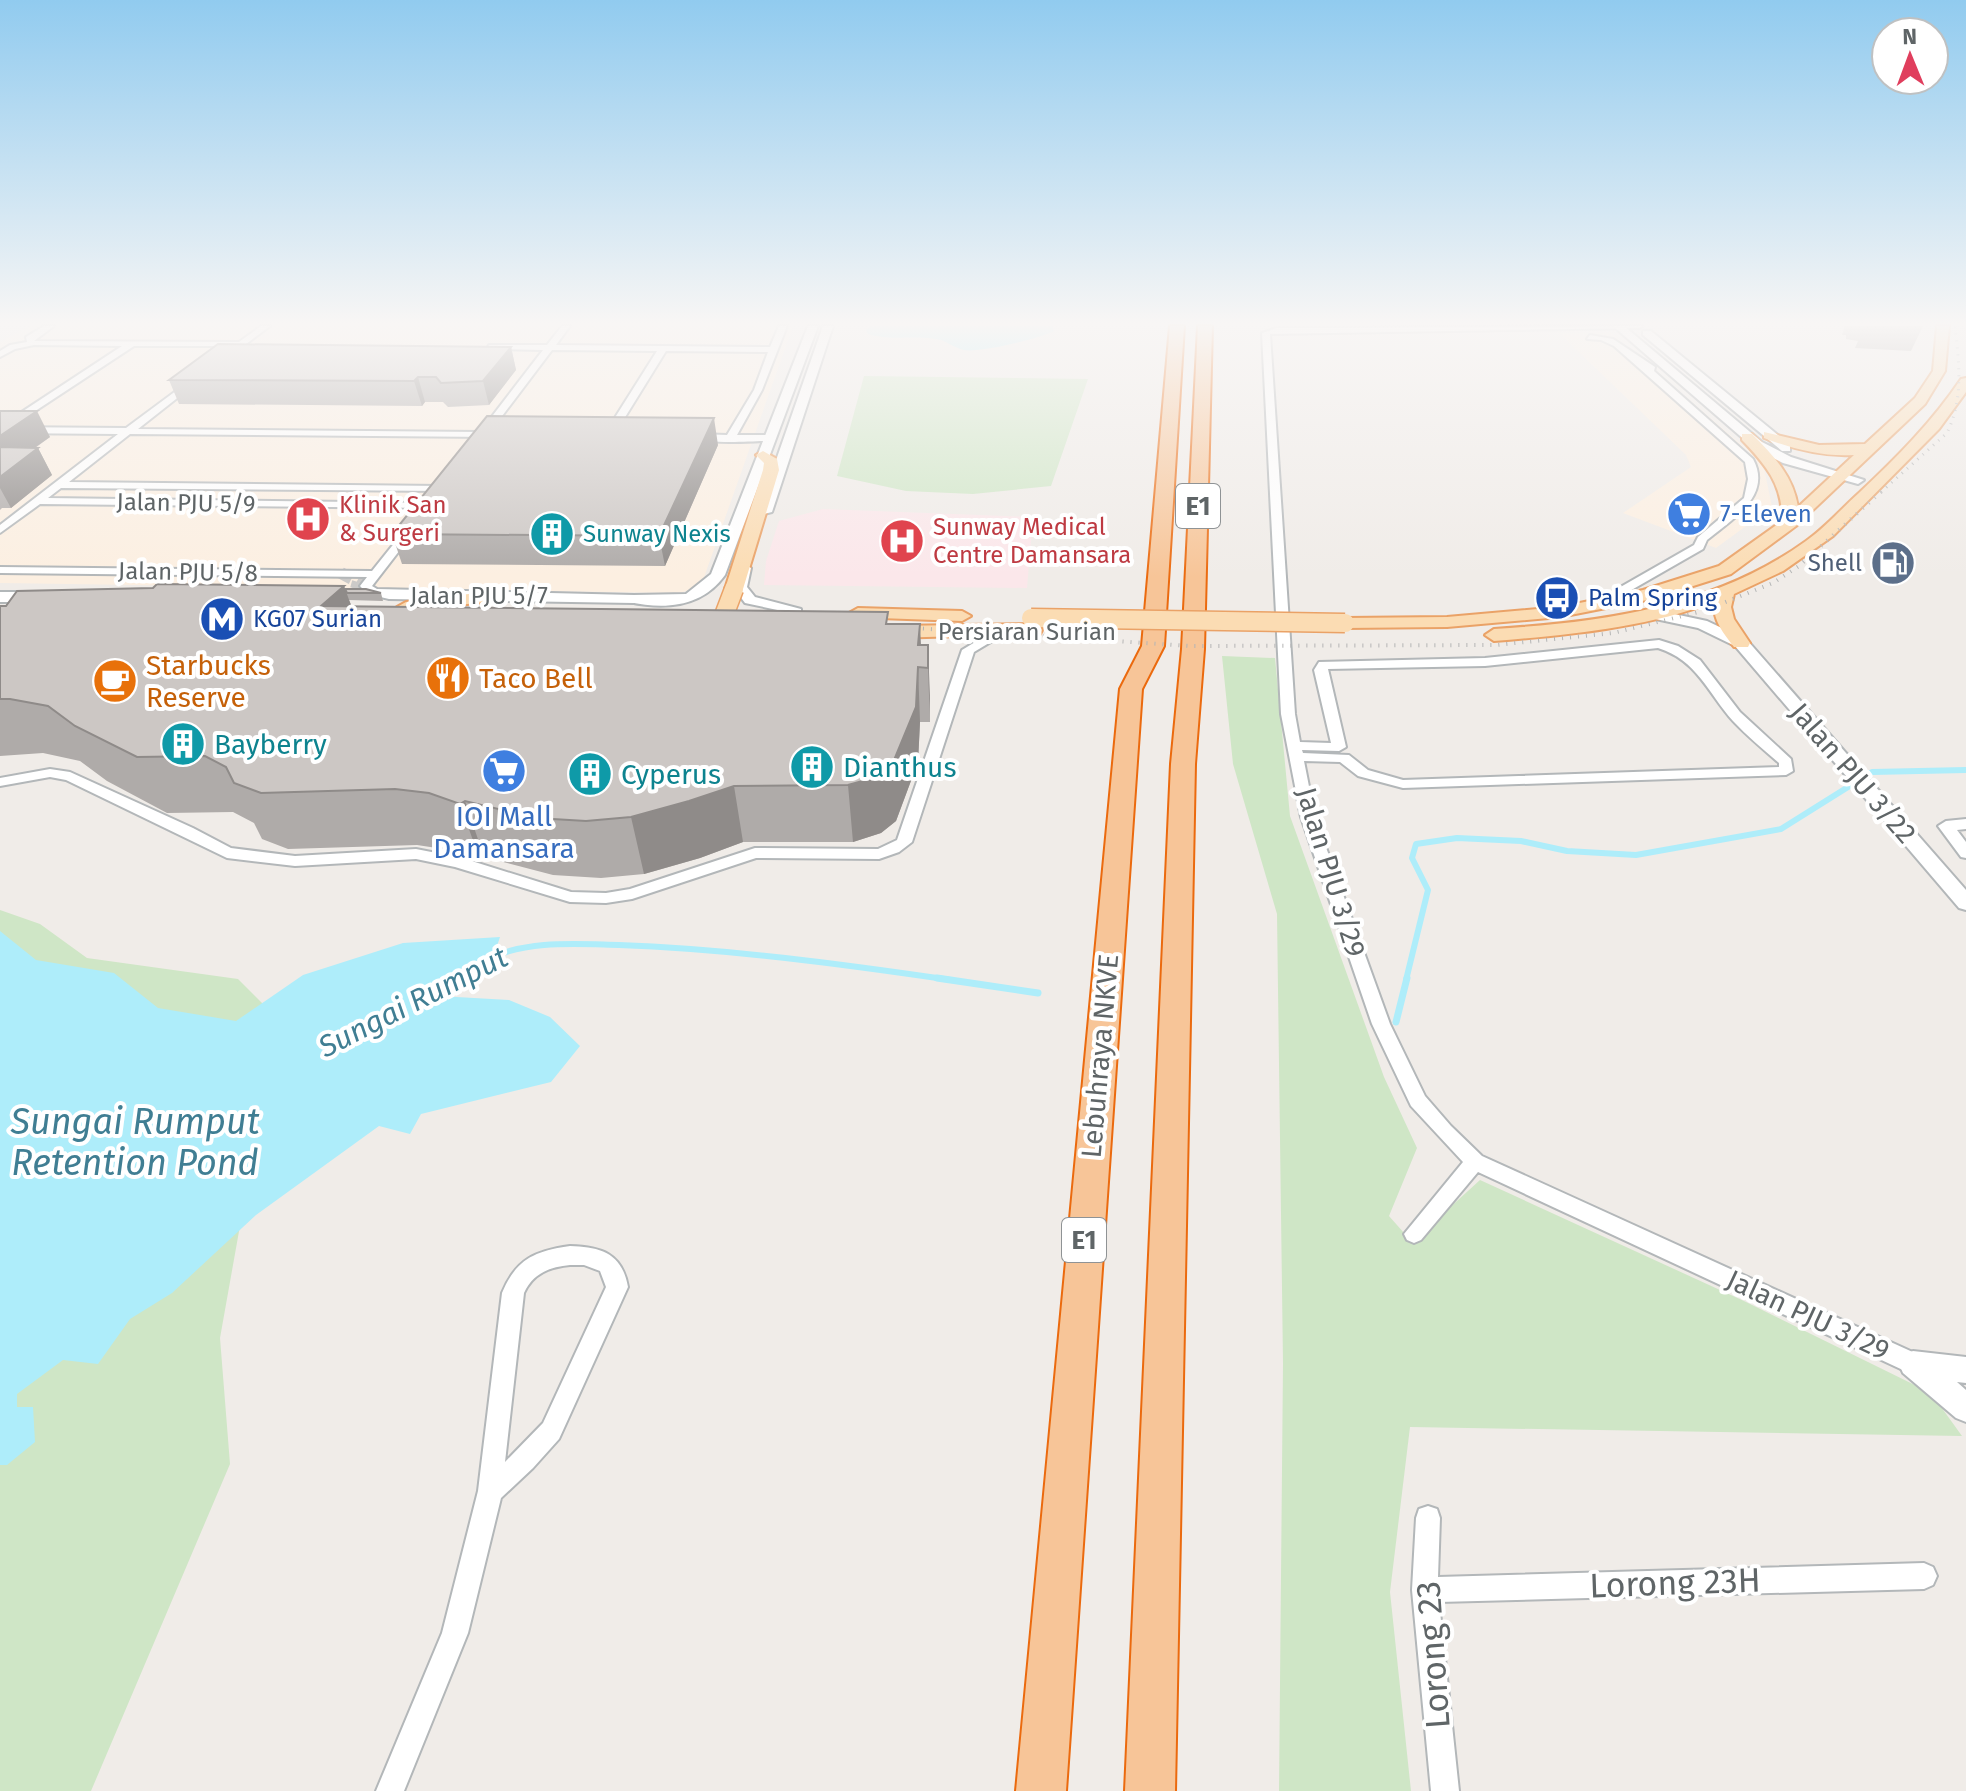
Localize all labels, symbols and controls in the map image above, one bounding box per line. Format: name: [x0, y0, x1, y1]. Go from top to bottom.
north arrow: [1870, 16, 1950, 96]
text: N: [1902, 23, 1917, 50]
road number: E1: [1176, 484, 1220, 528]
street label: Jalan PJU 5/9: [116, 488, 256, 518]
supermarket icon: 7-Eleven: [1665, 490, 1713, 538]
place label: Klinik San & Surgeri: [339, 491, 447, 547]
hospital icon: Klinik San & Surgeri: [284, 495, 332, 543]
place label: 7-Eleven: [1720, 500, 1812, 528]
building icon: Sunway Nexis: [528, 510, 576, 558]
place label: Sunway Medical Centre Damansara: [933, 513, 1131, 569]
hospital icon: Sunway Medical Centre Damansara: [878, 517, 926, 565]
place label: Sunway Nexis: [583, 520, 731, 548]
fuel station icon: Shell: [1869, 539, 1917, 587]
place label: Shell: [1808, 549, 1862, 577]
street label: Jalan PJU 5/8: [118, 557, 258, 587]
bus stop icon: Palm Spring: [1533, 574, 1581, 622]
street label: Jalan PJU 5/7: [410, 582, 548, 610]
place label: Palm Spring: [1588, 584, 1718, 612]
metro station icon: KG07 Surian: [198, 595, 246, 643]
place label: KG07 Surian: [253, 605, 382, 633]
street label: Persiaran Surian: [938, 618, 1116, 646]
place label: Starbucks Reserve: [146, 649, 271, 714]
restaurant icon: Taco Bell: [424, 654, 472, 702]
cafe icon: Starbucks Reserve: [91, 657, 139, 705]
place label: Taco Bell: [479, 662, 593, 695]
street label: Jalan PJU 3/22: [1783, 696, 1923, 850]
building icon: Bayberry: [159, 720, 207, 768]
place label: Bayberry: [214, 728, 327, 761]
building icon: Dianthus: [788, 743, 836, 791]
supermarket icon: IOI Mall Damansara: [480, 747, 528, 795]
building icon: Cyperus: [566, 750, 614, 798]
place label: Dianthus: [843, 751, 956, 784]
place label: Cyperus: [621, 758, 721, 791]
street label: Jalan PJU 3/29: [1290, 783, 1372, 961]
place label: IOI Mall Damansara: [433, 800, 575, 865]
water label: Sungai Rumput: [312, 939, 514, 1066]
street label: Lebuhraya NKVE: [1075, 953, 1125, 1159]
water label: Sungai Rumput Retention Pond: [10, 1100, 260, 1185]
road number: E1: [1062, 1218, 1106, 1262]
street label: Jalan PJU 3/29: [1721, 1263, 1895, 1367]
street label: Lorong 23H: [1589, 1560, 1761, 1606]
street label: Lorong 23: [1407, 1580, 1459, 1730]

